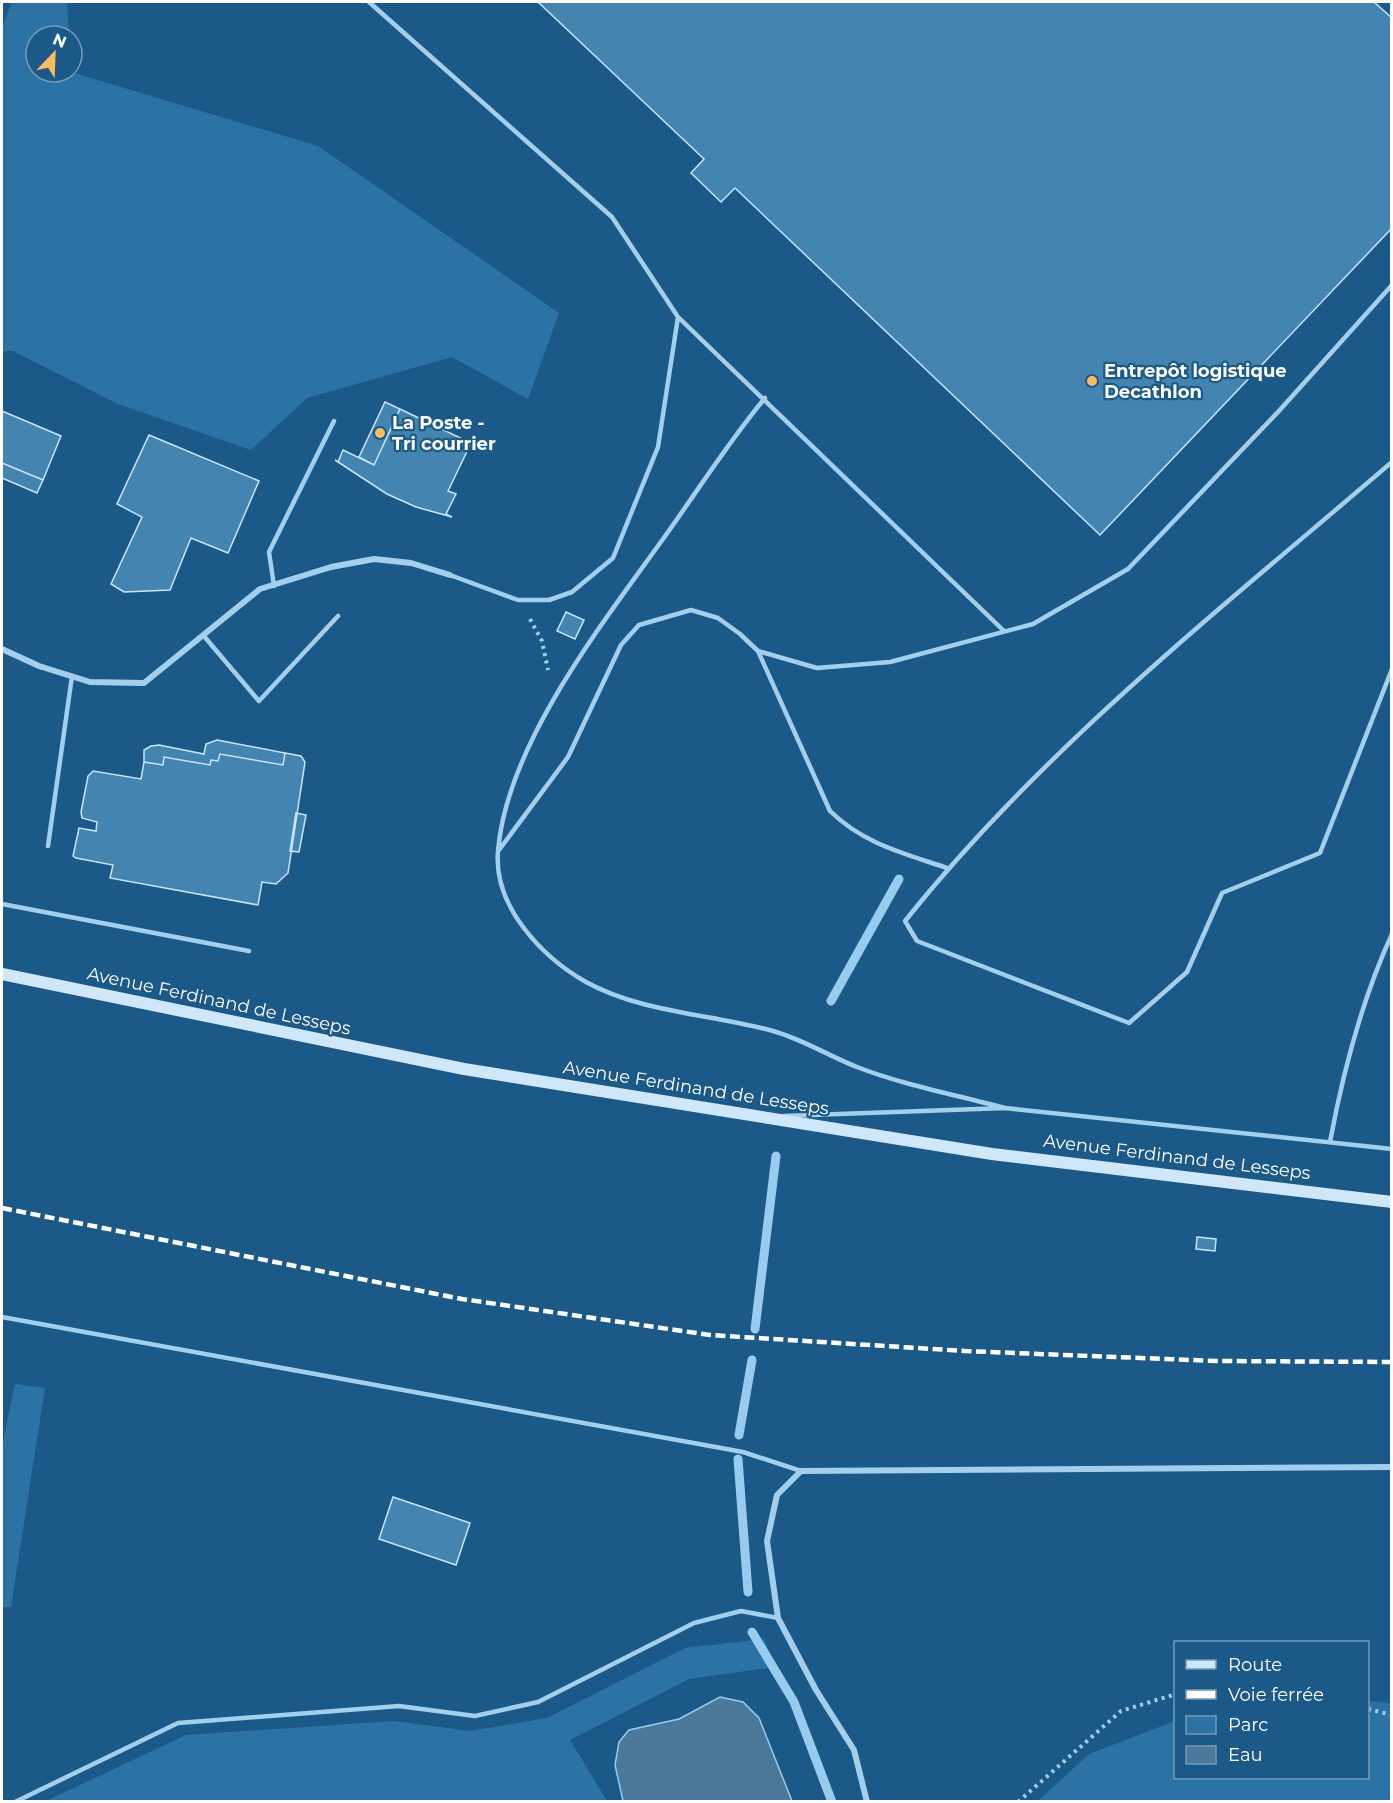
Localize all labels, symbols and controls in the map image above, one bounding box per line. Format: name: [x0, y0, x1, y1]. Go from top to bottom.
north arrow: [24, 24, 84, 84]
text: N: [50, 29, 69, 52]
place label: Entrepôt logistique Decathlon: [1104, 360, 1287, 403]
marker: Entrepôt logistique Decathlon: [1085, 374, 1099, 388]
place label: La Poste - Tri courrier: [392, 412, 496, 455]
marker: La Poste - Tri courrier: [373, 426, 387, 440]
street label: Avenue Ferdinand de Lesseps: [85, 962, 353, 1040]
street label: Avenue Ferdinand de Lesseps: [561, 1056, 831, 1120]
street label: Avenue Ferdinand de Lesseps: [1042, 1130, 1312, 1184]
legend: [1174, 1641, 1369, 1779]
text: Route: [1228, 1654, 1282, 1676]
text: Voie ferrée: [1228, 1684, 1324, 1706]
text: Parc: [1228, 1714, 1268, 1736]
text: Eau: [1228, 1744, 1263, 1766]

